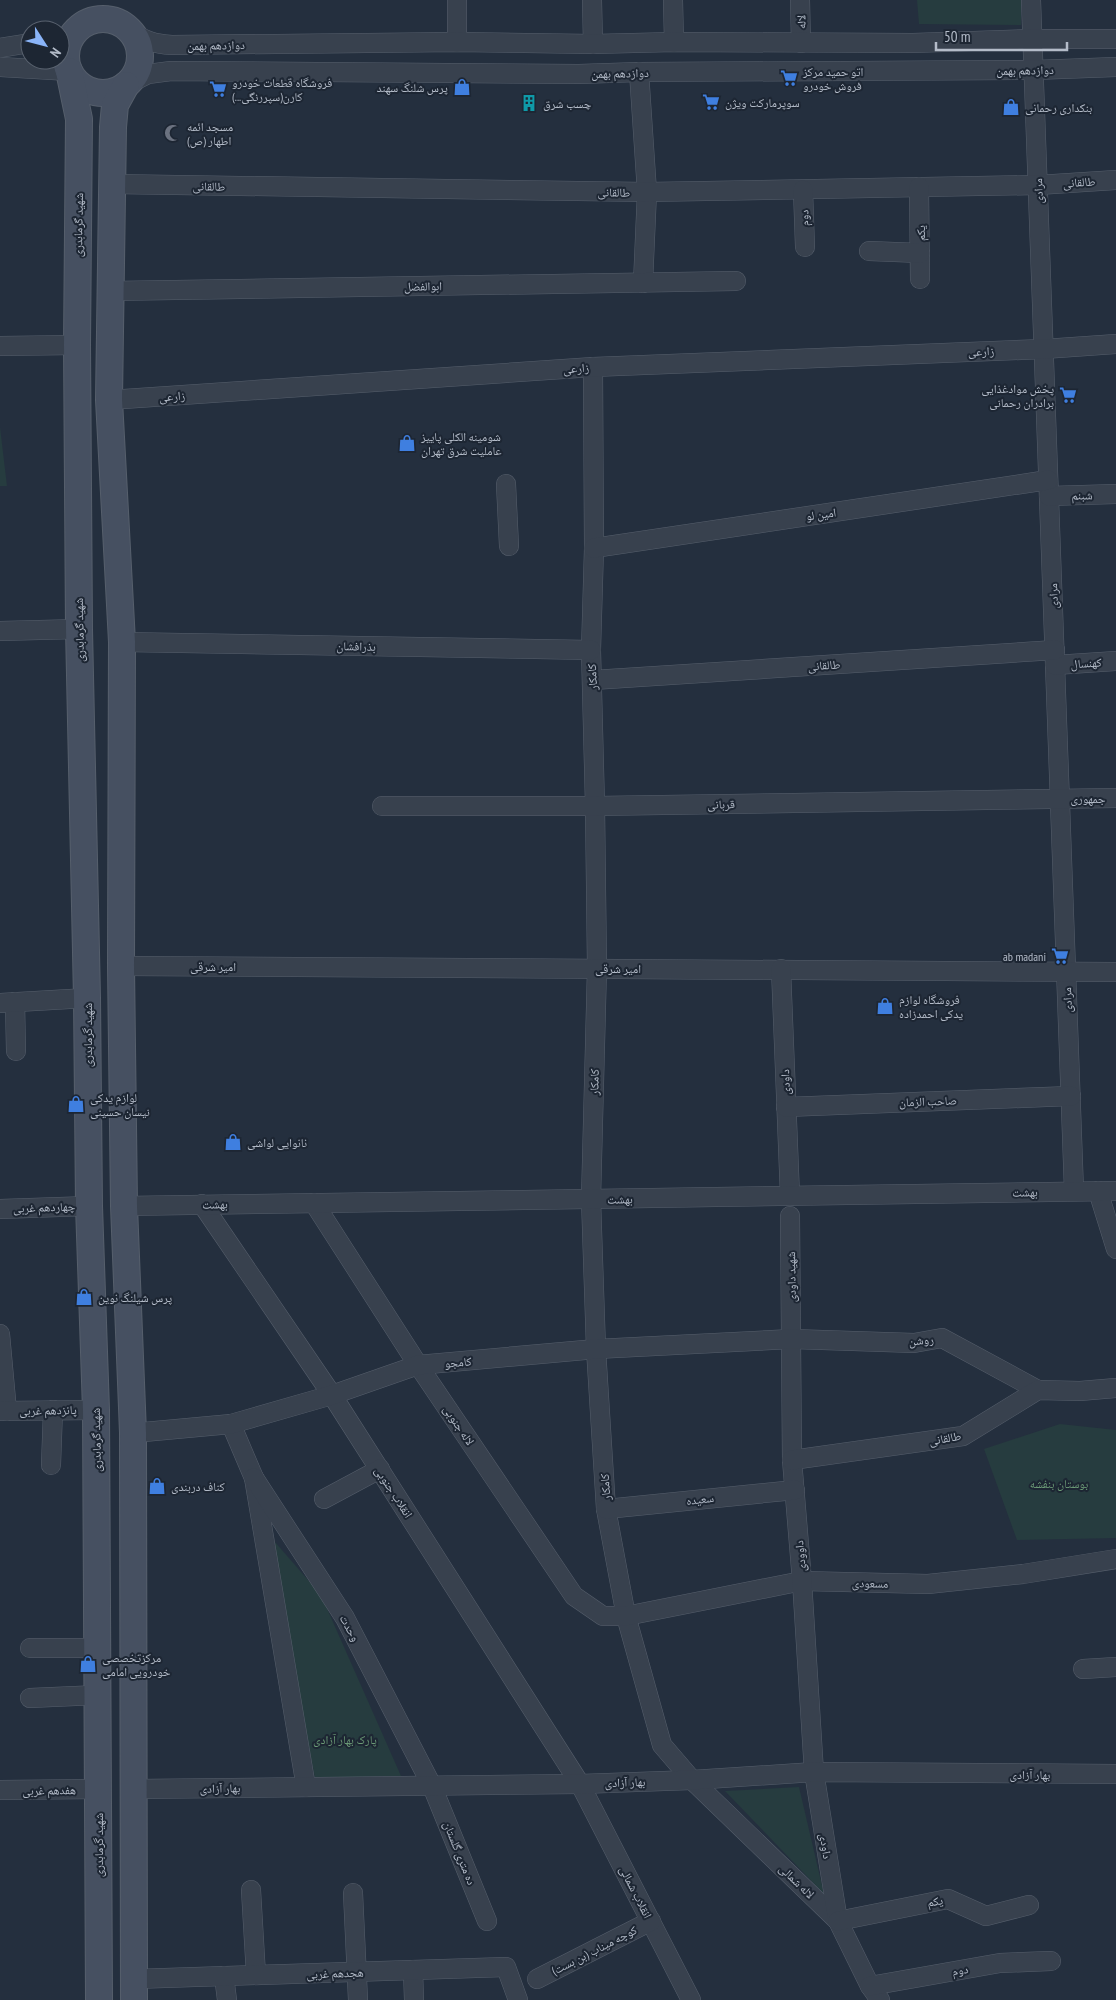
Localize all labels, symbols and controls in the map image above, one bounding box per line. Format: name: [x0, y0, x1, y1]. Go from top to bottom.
street label: لاله: [793, 15, 809, 29]
north arrow: [20, 20, 70, 70]
scale bar: [936, 20, 1067, 52]
text: 50 m: [944, 27, 970, 46]
street label: دوازدهم بهمن: [187, 37, 245, 54]
text: N: [46, 44, 65, 61]
street label: دوازدهم بهمن: [996, 62, 1054, 79]
place label: اتو حمید مرکز فروش خودرو: [802, 64, 864, 93]
street label: دوازدهم بهمن: [591, 65, 649, 82]
supermarket icon: اتو حمید مرکز فروش خودرو: [779, 68, 799, 88]
place label: فروشگاه قطعات خودرو کارن(سپررنگی...): [232, 75, 332, 104]
shop icon: پرس شلنگ سهند: [452, 77, 472, 97]
supermarket icon: فروشگاه قطعات خودرو کارن(سپررنگی...): [208, 79, 228, 99]
place label: پرس شلنگ سهند: [376, 80, 448, 95]
supermarket icon: سوپرمارکت ویژن: [701, 92, 721, 112]
building icon: چسب شرق: [519, 93, 539, 113]
place label: سوپرمارکت ویژن: [725, 95, 800, 110]
place label: چسب شرق: [543, 96, 592, 111]
shop icon: بنکداری رحمانی: [1001, 97, 1021, 117]
place label: بنکداری رحمانی: [1025, 100, 1092, 115]
place label: مسجد ائمه اطهار (ص): [187, 119, 233, 148]
mosque icon: مسجد ائمه اطهار (ص): [163, 123, 183, 143]
street label: طالقانی: [1062, 173, 1096, 191]
street label: طالقانی: [193, 178, 226, 194]
street label: مرادی: [1030, 178, 1046, 204]
street label: طالقانی: [598, 184, 631, 200]
street label: شهید گرمابدری: [70, 193, 86, 257]
street label: دوم: [796, 209, 813, 226]
street label: یکم: [913, 225, 929, 241]
street label: ابوالفضل: [404, 278, 442, 294]
street label: زارعی: [968, 343, 995, 359]
street label: زارعی: [562, 360, 590, 376]
place label: پخش موادغذایی برادران رحمانی: [981, 381, 1054, 410]
supermarket icon: پخش موادغذایی برادران رحمانی: [1058, 385, 1078, 405]
street label: زارعی: [158, 388, 186, 404]
place label: شومینه الکلی پاییز عاملیت شرق تهران: [420, 429, 502, 458]
shop icon: شومینه الکلی پاییز عاملیت شرق تهران: [397, 433, 417, 453]
street label: شبنم: [1071, 487, 1093, 504]
street label: امین لو: [805, 504, 837, 524]
street label: مرادی: [1045, 583, 1061, 609]
street label: شهید گرمابدری: [71, 598, 87, 662]
street label: بذرافشان: [336, 638, 376, 654]
street label: کهنسال: [1070, 654, 1102, 672]
street label: طالقانی: [807, 656, 841, 674]
street label: کامکار: [584, 663, 600, 692]
street label: جمهوری: [1071, 791, 1106, 806]
street label: قربانی: [707, 796, 735, 812]
supermarket icon: ab madani: [1050, 946, 1070, 966]
place label: ab madani: [1003, 949, 1046, 964]
street label: امیر شرقی: [190, 959, 236, 974]
street label: امیر شرقی: [595, 961, 641, 976]
street label: مرادی: [1059, 987, 1075, 1013]
place label: فروشگاه لوازم یدکی احمدزاده: [899, 992, 963, 1021]
shop icon: فروشگاه لوازم یدکی احمدزاده: [875, 996, 895, 1016]
street label: شهید گرمابدری: [80, 1003, 95, 1067]
street label: کامکار: [586, 1069, 602, 1096]
street label: داودی: [777, 1069, 793, 1095]
place label: لوازم یدکی نیسان حسینی: [90, 1090, 150, 1119]
street label: صاحب الزمان: [899, 1092, 957, 1110]
shop icon: لوازم یدکی نیسان حسینی: [66, 1094, 86, 1114]
shop icon: نانوایی لواشی: [223, 1132, 243, 1152]
place label: نانوایی لواشی: [247, 1135, 307, 1150]
street label: بهشت: [1012, 1184, 1038, 1200]
street label: بهشت: [607, 1191, 633, 1207]
street label: بهشت: [202, 1196, 228, 1212]
street label: چهاردهم غربی: [13, 1198, 76, 1217]
street label: شهید داودی: [783, 1251, 799, 1303]
shop icon: پرس شیلنگ نوین: [74, 1287, 94, 1307]
place label: پرس شیلنگ نوین: [98, 1290, 173, 1305]
street label: روشن: [908, 1331, 935, 1349]
street label: کامجو: [444, 1353, 472, 1371]
street label: پانزدهم غربی: [19, 1402, 77, 1419]
street label: لاله جنوبی: [440, 1402, 478, 1448]
street label: شهید گرمابدری: [88, 1408, 104, 1472]
street label: طالقانی: [928, 1428, 962, 1448]
street label: انقلاب جنوبی: [372, 1463, 416, 1521]
street label: کامکار: [597, 1473, 613, 1502]
shop icon: کناف دربندی: [147, 1476, 167, 1496]
park label: بوستان بنفشه: [1030, 1476, 1088, 1491]
place label: کناف دربندی: [171, 1479, 225, 1494]
street label: سعیده: [685, 1490, 715, 1508]
street label: داوودی: [791, 1540, 809, 1572]
street label: مسعودی: [852, 1575, 888, 1591]
street label: وحدت: [337, 1612, 363, 1644]
place label: مرکزتخصصی خودرویی امامی: [102, 1650, 171, 1679]
shop icon: مرکزتخصصی خودرویی امامی: [78, 1654, 98, 1674]
park label: پارک بهار آزادی: [313, 1732, 377, 1747]
street label: بهار آزادی: [1010, 1767, 1050, 1782]
street label: بهار آزادی: [604, 1774, 646, 1791]
street label: بهار آزادی: [199, 1780, 241, 1796]
street label: هفدهم غربی: [22, 1782, 76, 1799]
street label: شهید گرمابدری: [91, 1813, 106, 1877]
street label: ده متری گلستان: [440, 1819, 480, 1887]
street label: داودی: [817, 1832, 835, 1860]
street label: لاله شمالی: [776, 1861, 818, 1901]
street label: انقلاب شمالی: [616, 1863, 656, 1921]
street label: یکم: [926, 1892, 945, 1911]
street label: کوچه میناب (بن بست): [549, 1922, 639, 1978]
street label: دوم: [951, 1961, 970, 1980]
street label: هجدهم غربی: [306, 1965, 364, 1982]

